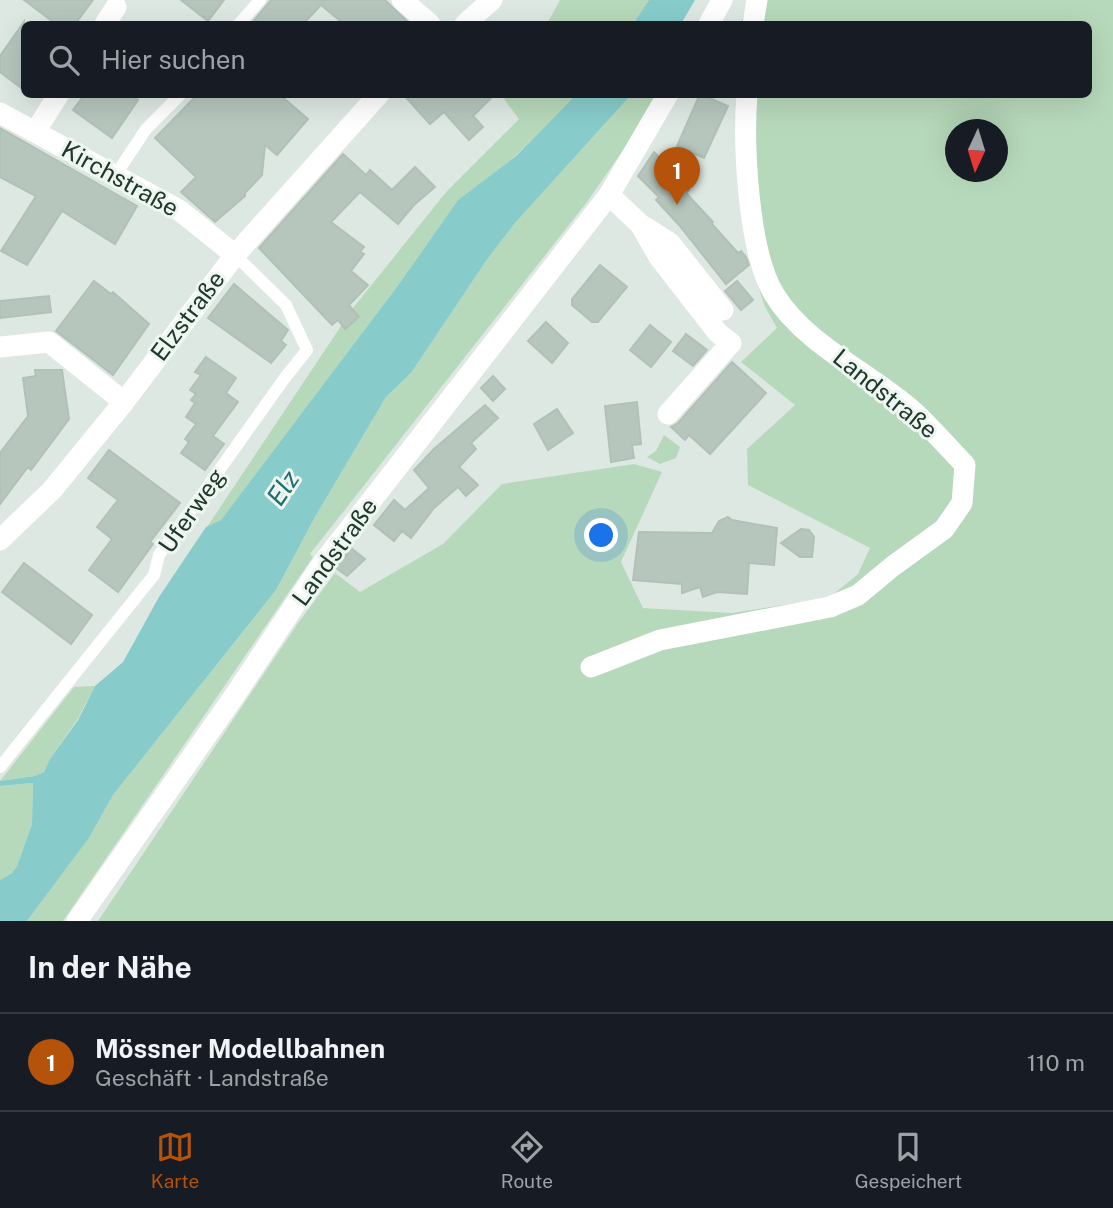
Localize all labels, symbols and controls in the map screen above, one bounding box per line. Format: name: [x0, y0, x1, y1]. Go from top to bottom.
search box: [21, 21, 1092, 98]
icon: search: [45, 41, 83, 79]
text: Hier suchen: [101, 44, 246, 75]
north arrow: [945, 119, 1008, 182]
street label: Kirchstraße: [57, 135, 184, 222]
pin: 1: [654, 147, 700, 205]
street label: Elzstraße: [144, 265, 230, 366]
street label: Landstraße: [828, 343, 943, 444]
street label: Uferweg: [152, 463, 230, 558]
water label: Elz: [260, 464, 305, 511]
street label: Landstraße: [286, 492, 383, 611]
your location: [584, 518, 618, 552]
text: In der Nähe: [28, 949, 192, 985]
text: Mössner Modellbahnen: [95, 1033, 385, 1064]
text: 1: [46, 1049, 56, 1076]
text: 110 m: [1027, 1049, 1085, 1076]
text: Geschäft · Landstraße: [95, 1064, 329, 1091]
tab: Karte: [151, 1128, 199, 1192]
tab: Route: [501, 1128, 553, 1192]
tab: Gespeichert: [855, 1128, 962, 1192]

